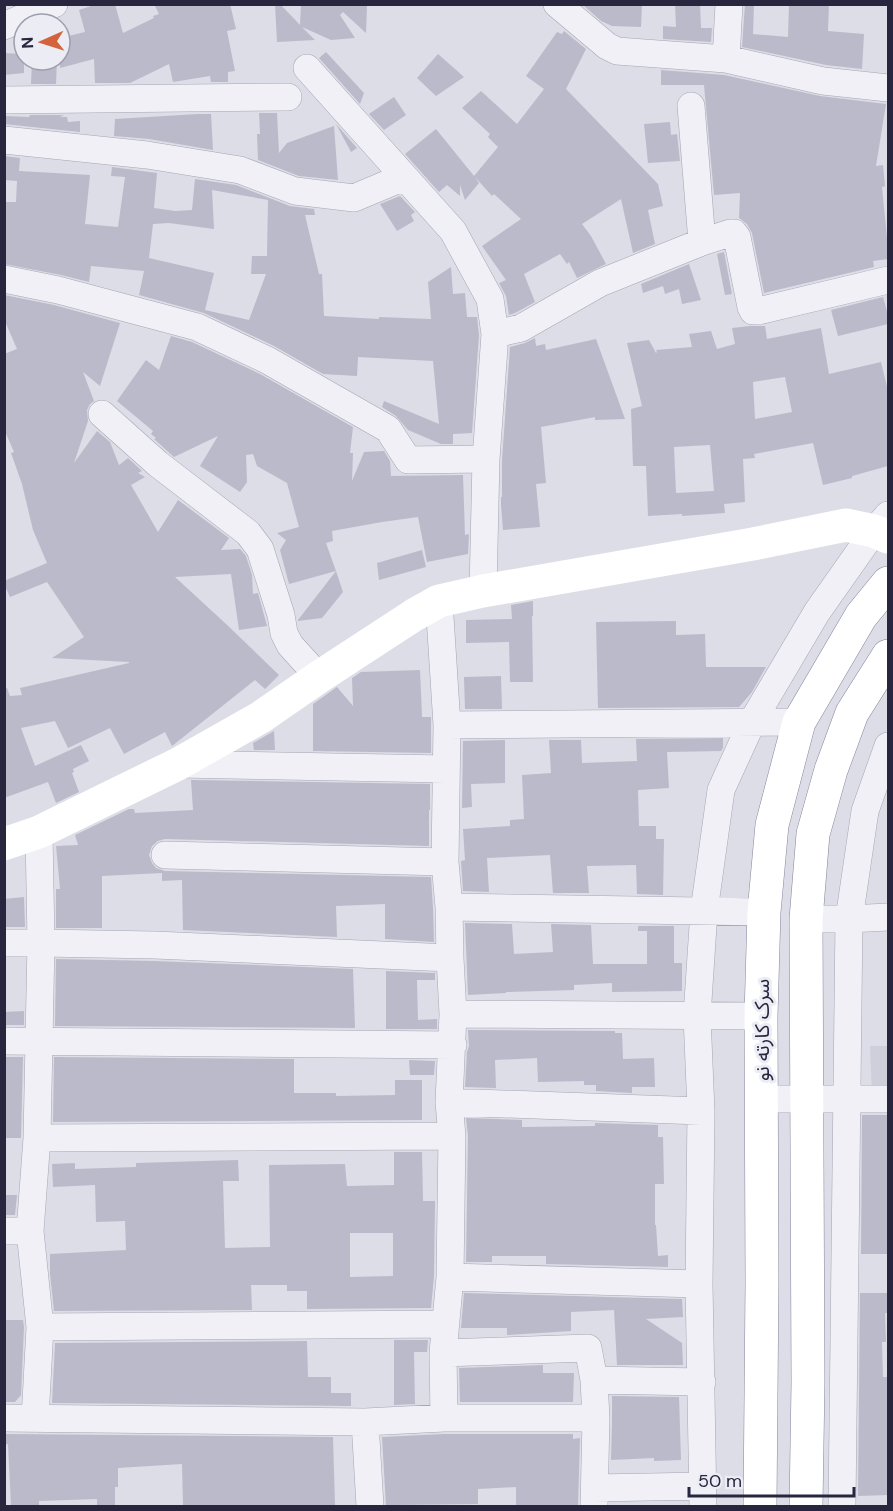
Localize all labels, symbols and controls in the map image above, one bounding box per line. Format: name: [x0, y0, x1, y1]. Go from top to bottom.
north arrow: [12, 12, 72, 72]
text: N: [17, 36, 38, 49]
street label: سرک کارته نو: [749, 979, 775, 1081]
scale bar: [689, 1460, 854, 1498]
text: 50 m: [698, 1469, 742, 1493]

